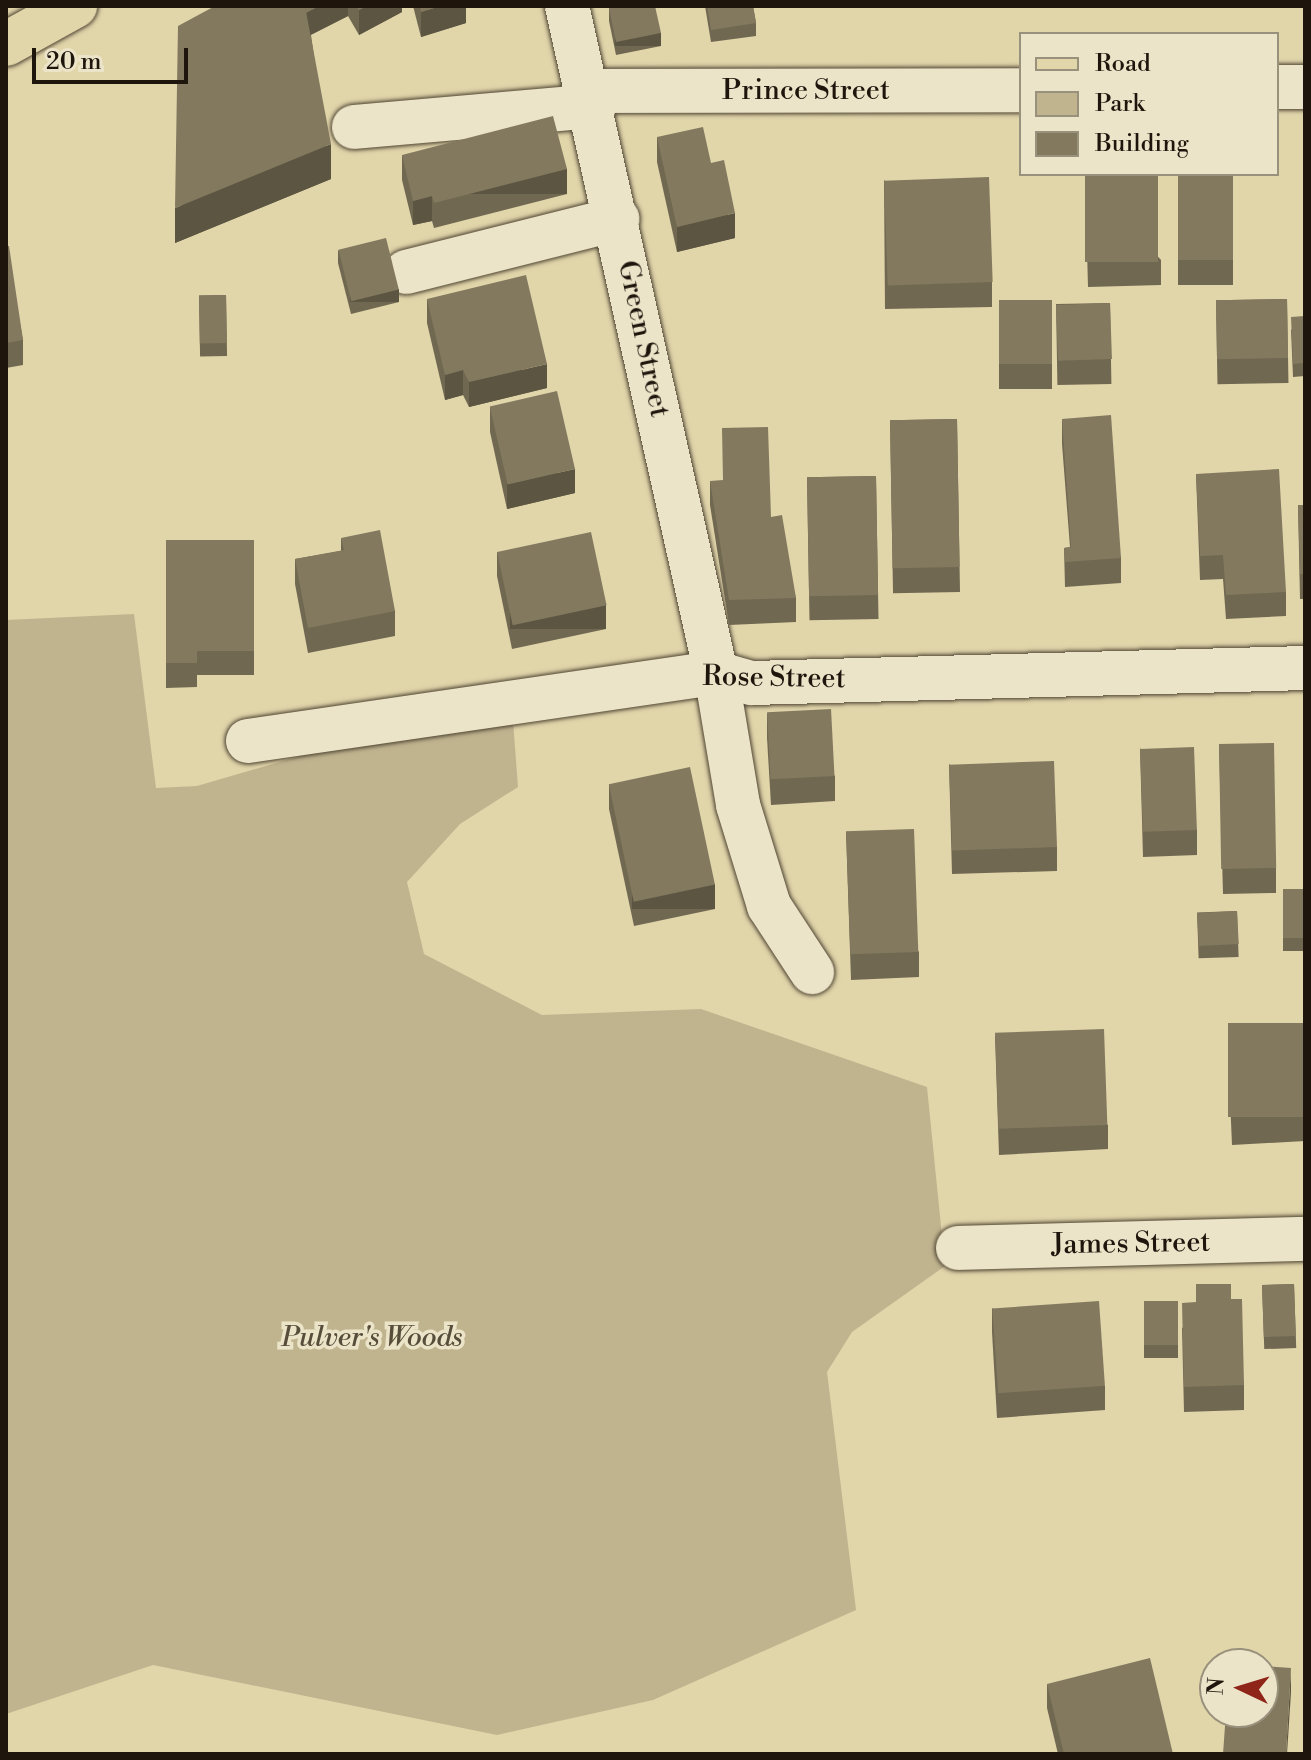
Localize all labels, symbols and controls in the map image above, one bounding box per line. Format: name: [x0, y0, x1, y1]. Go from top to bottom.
scale bar: [36, 32, 192, 82]
legend: [1019, 32, 1279, 176]
text: 20 m: [46, 47, 102, 77]
text: Road: [1095, 49, 1151, 79]
street label: Prince Street: [722, 74, 890, 108]
text: Park: [1095, 89, 1145, 119]
text: Building: [1095, 129, 1189, 159]
street label: Green Street: [610, 258, 676, 420]
street label: Rose Street: [702, 660, 846, 696]
street label: James Street: [1051, 1226, 1211, 1262]
park label: Pulver's Woods: [281, 1321, 463, 1355]
north arrow: [1199, 1648, 1279, 1728]
text: N: [1202, 1677, 1231, 1696]

